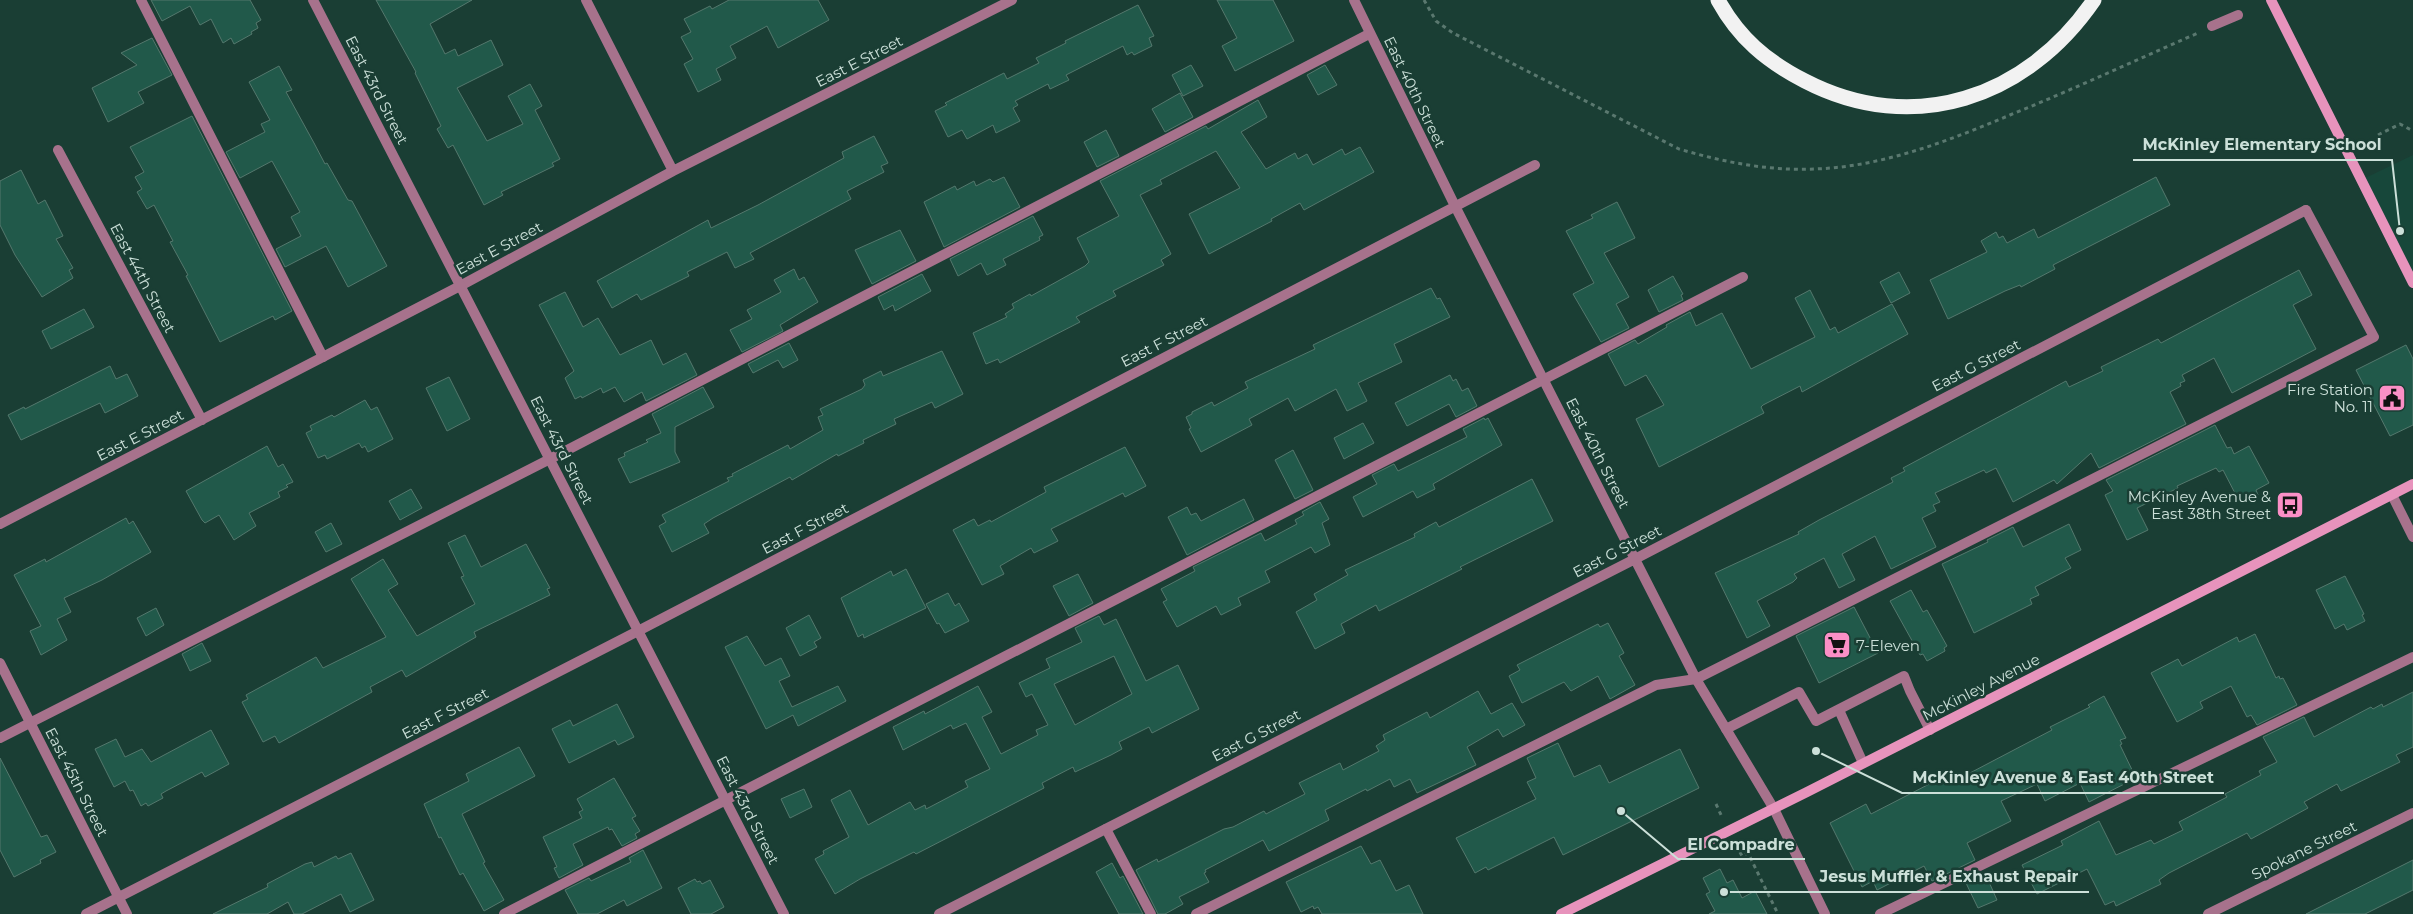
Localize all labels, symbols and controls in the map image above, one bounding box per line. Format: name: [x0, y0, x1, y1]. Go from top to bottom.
street label: East E Street: [812, 31, 906, 91]
street label: East 43rd Street: [341, 32, 413, 148]
street label: East 40th Street: [1380, 33, 1450, 151]
callout: McKinley Elementary School: [2133, 129, 2392, 160]
text: McKinley Elementary School: [2142, 135, 2382, 154]
street label: East E Street: [452, 217, 546, 279]
street label: East 44th Street: [106, 220, 180, 336]
street label: East F Street: [1117, 311, 1211, 371]
street label: East G Street: [1928, 335, 2024, 395]
place label: Fire Station No. 11: [2287, 380, 2373, 416]
public building icon: Fire Station No. 11: [2377, 383, 2407, 413]
street label: East 43rd Street: [526, 392, 598, 508]
street label: East 40th Street: [1562, 395, 1634, 511]
street label: East E Street: [93, 405, 187, 465]
place label: McKinley Avenue & East 38th Street: [2128, 487, 2271, 523]
bus stop icon: McKinley Avenue & East 38th Street: [2275, 490, 2305, 520]
street label: East F Street: [758, 498, 852, 558]
street label: East G Street: [1569, 521, 1665, 581]
supermarket icon: 7-Eleven: [1822, 630, 1852, 660]
place label: 7-Eleven: [1856, 636, 1920, 655]
street label: McKinley Avenue: [1919, 649, 2043, 725]
street label: East F Street: [398, 683, 492, 743]
street label: East G Street: [1208, 705, 1304, 765]
street label: East 45th Street: [41, 724, 113, 840]
street label: East 43rd Street: [712, 752, 784, 868]
callout: McKinley Avenue & East 40th Street: [1902, 762, 2224, 793]
text: McKinley Avenue & East 40th Street: [1912, 768, 2214, 787]
street label: Spokane Street: [2248, 816, 2360, 884]
callout: El Compadre: [1678, 828, 1805, 859]
text: El Compadre: [1687, 835, 1795, 854]
callout: Jesus Muffler & Exhaust Repair: [1810, 861, 2089, 892]
text: Jesus Muffler & Exhaust Repair: [1819, 867, 2079, 886]

